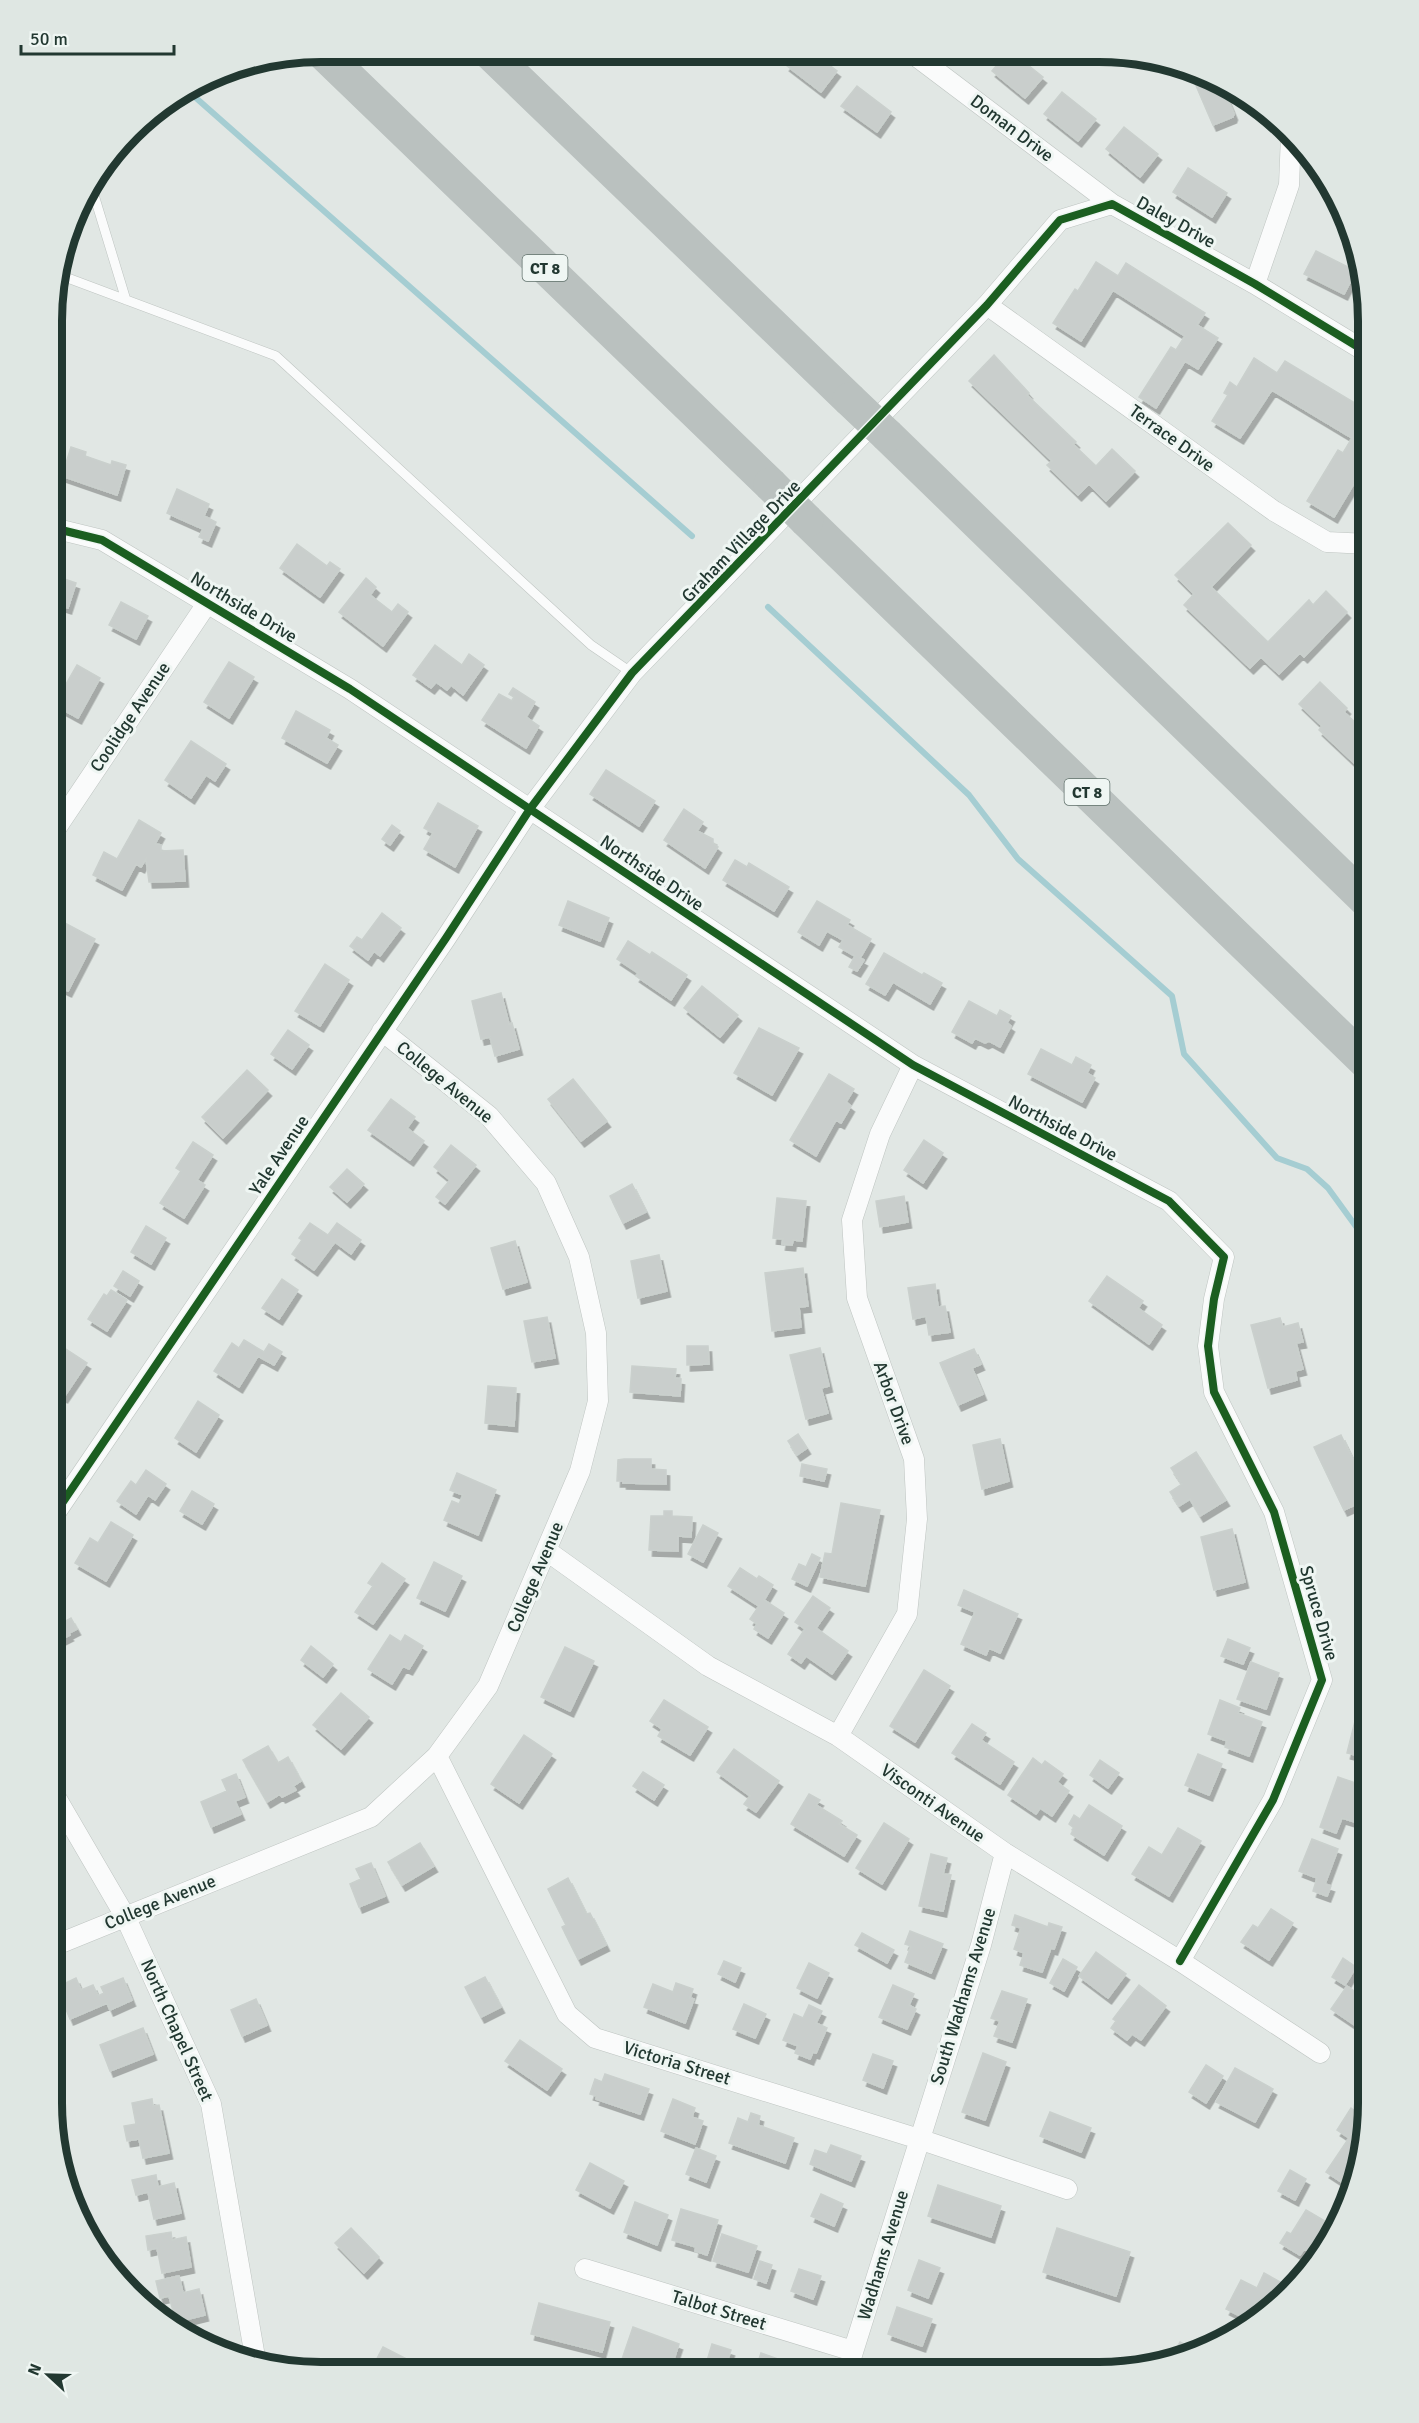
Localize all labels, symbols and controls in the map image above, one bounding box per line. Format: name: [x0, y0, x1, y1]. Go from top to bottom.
scale bar: [21, 18, 174, 56]
text: 50 m: [30, 28, 68, 50]
street label: Doman Drive: [966, 90, 1058, 166]
street label: Daley Drive: [1133, 191, 1219, 253]
road number: CT 8: [522, 255, 568, 281]
street label: Terrace Drive: [1125, 400, 1219, 476]
street label: Graham Village Drive: [677, 475, 805, 607]
street label: Northside Drive: [187, 567, 301, 647]
street label: Coolidge Avenue: [85, 658, 175, 776]
road number: CT 8: [1064, 779, 1110, 805]
street label: Northside Drive: [596, 830, 708, 916]
street label: College Avenue: [392, 1036, 498, 1128]
street label: Northside Drive: [1005, 1090, 1121, 1166]
street label: Yale Avenue: [244, 1111, 314, 1199]
street label: Arbor Drive: [869, 1358, 919, 1448]
street label: College Avenue: [502, 1518, 568, 1636]
street label: Spruce Drive: [1295, 1563, 1343, 1663]
street label: Visconti Avenue: [877, 1759, 989, 1847]
street label: College Avenue: [101, 1870, 219, 1934]
street label: South Wadhams Avenue: [926, 1905, 1000, 2087]
street label: North Chapel Street: [136, 1956, 218, 2104]
street label: Victoria Street: [621, 2036, 733, 2090]
street label: Wadhams Avenue: [853, 2187, 913, 2323]
street label: Talbot Street: [669, 2285, 769, 2335]
north arrow: [18, 2345, 78, 2405]
text: N: [24, 2361, 46, 2379]

